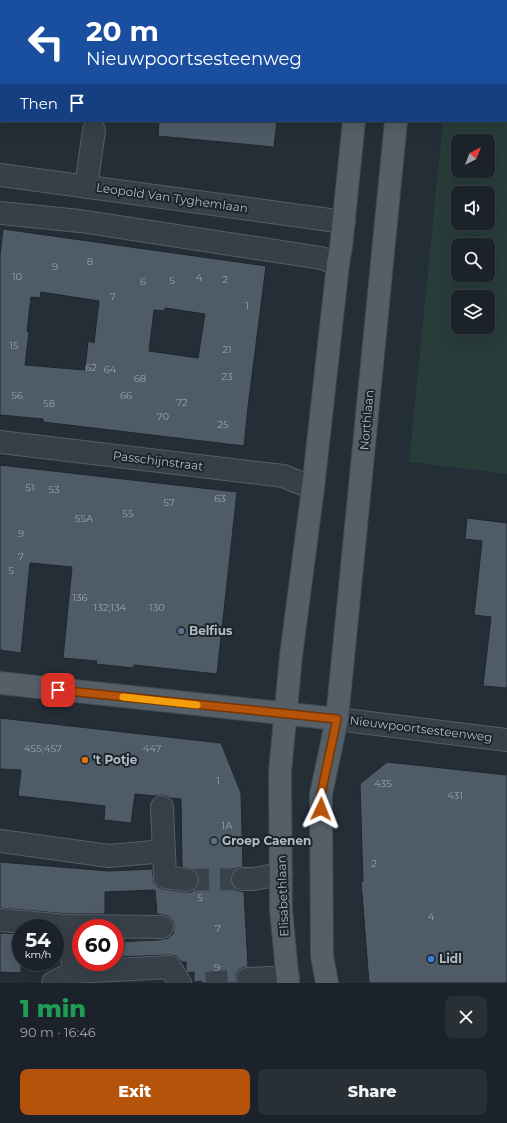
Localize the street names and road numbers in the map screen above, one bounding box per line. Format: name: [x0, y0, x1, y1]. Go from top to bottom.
street label: Leopold Van Tyghemlaan: [95, 179, 249, 216]
street label: Northlaan: [356, 389, 377, 451]
street label: Passchijnstraat: [112, 448, 204, 473]
street label: Nieuwpoortsesteenweg: [349, 712, 493, 745]
street label: Elisabethlaan: [274, 855, 291, 937]

